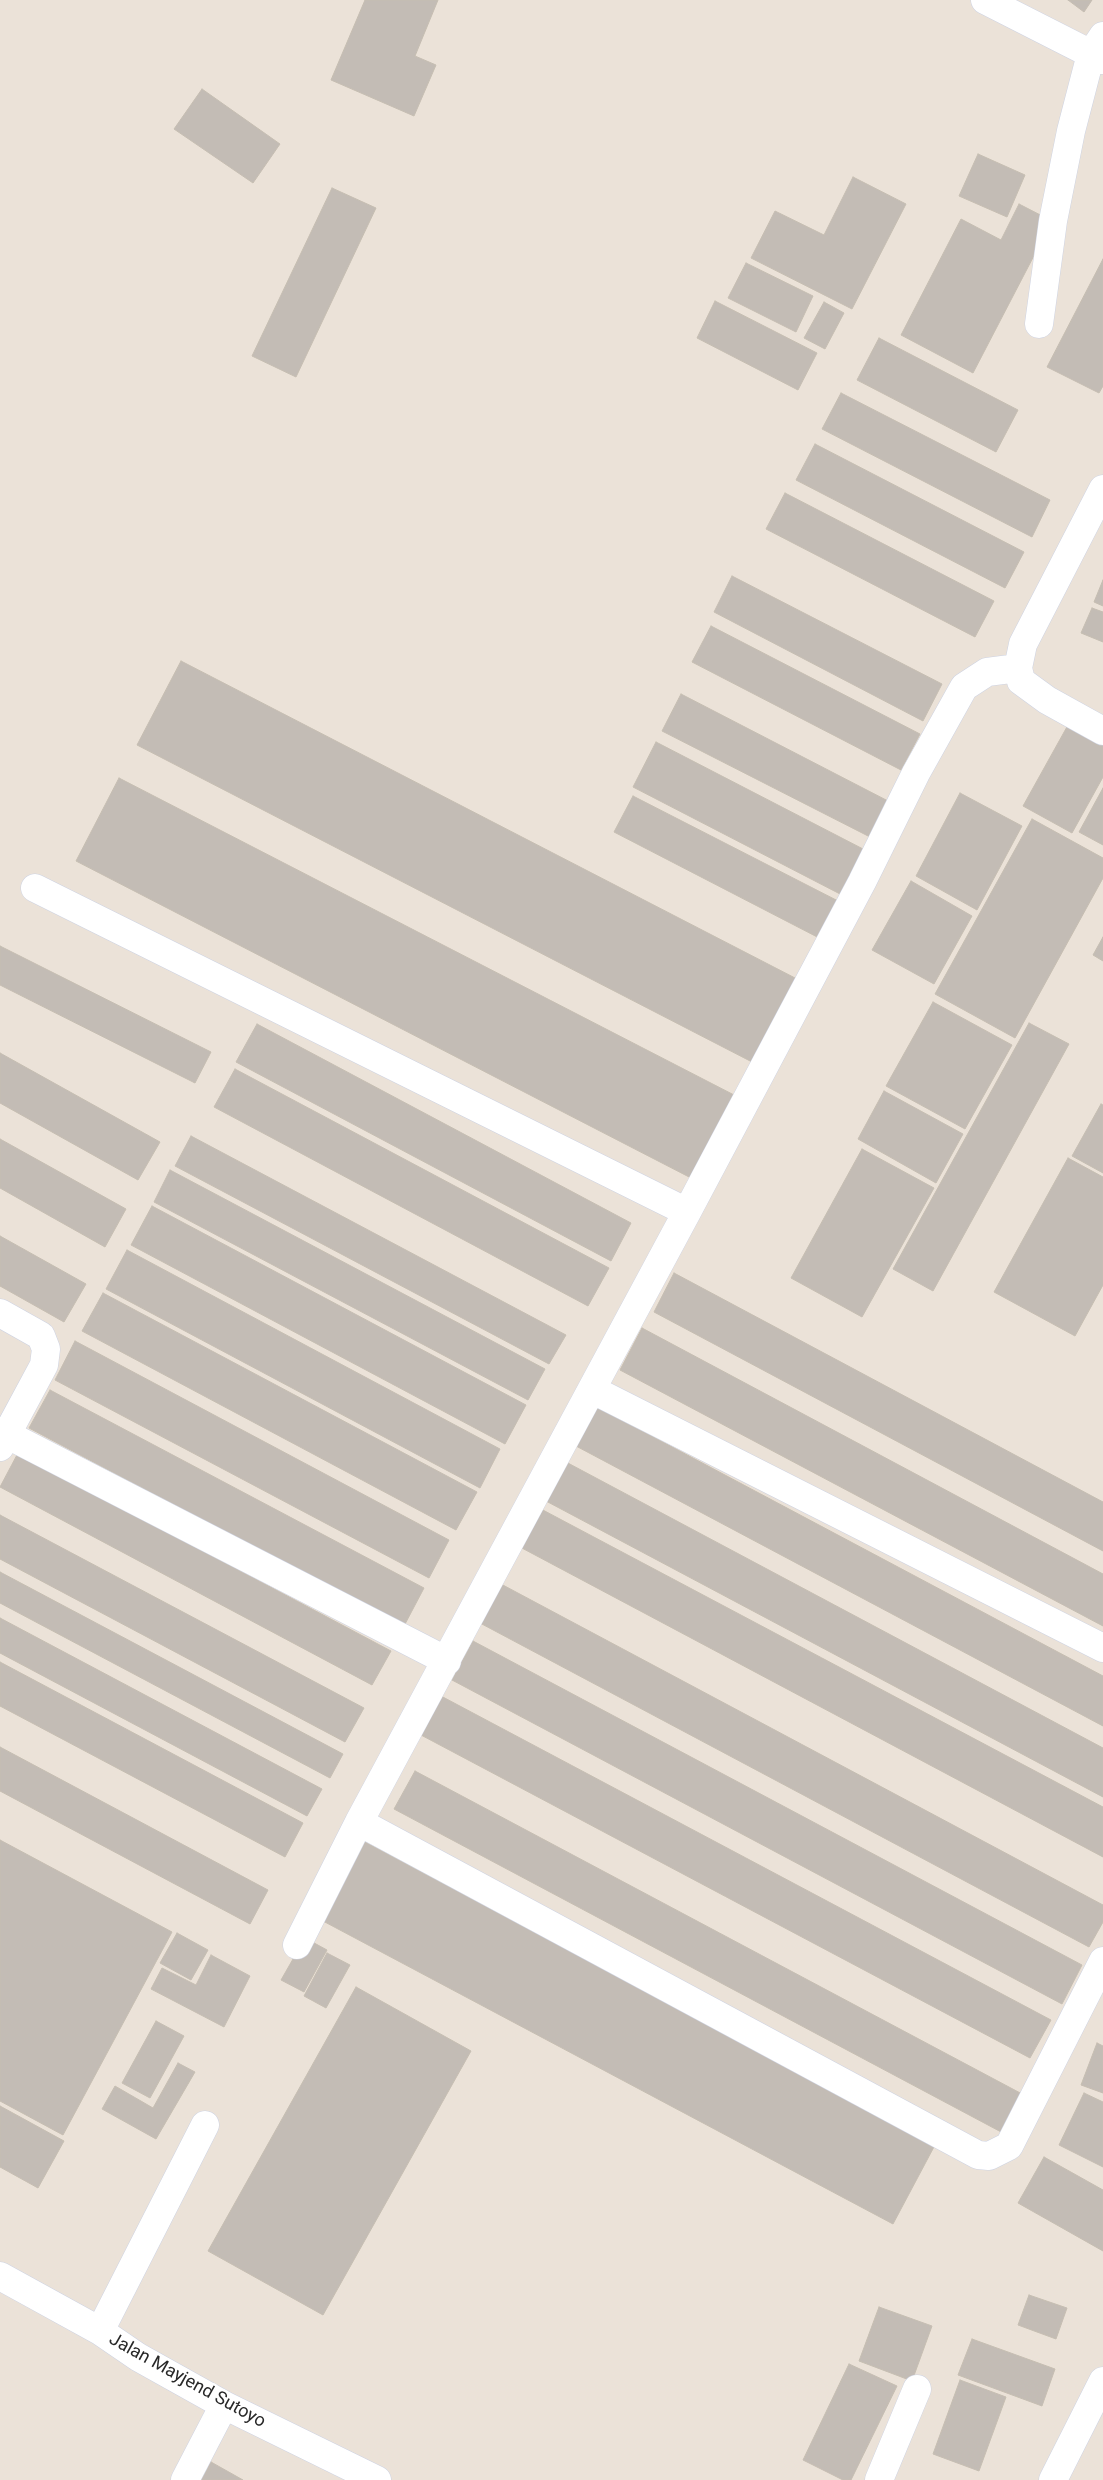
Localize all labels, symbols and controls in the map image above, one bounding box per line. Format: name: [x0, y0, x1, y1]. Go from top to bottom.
street label: Jalan Mayjend Sutoyo: [105, 2329, 269, 2433]

